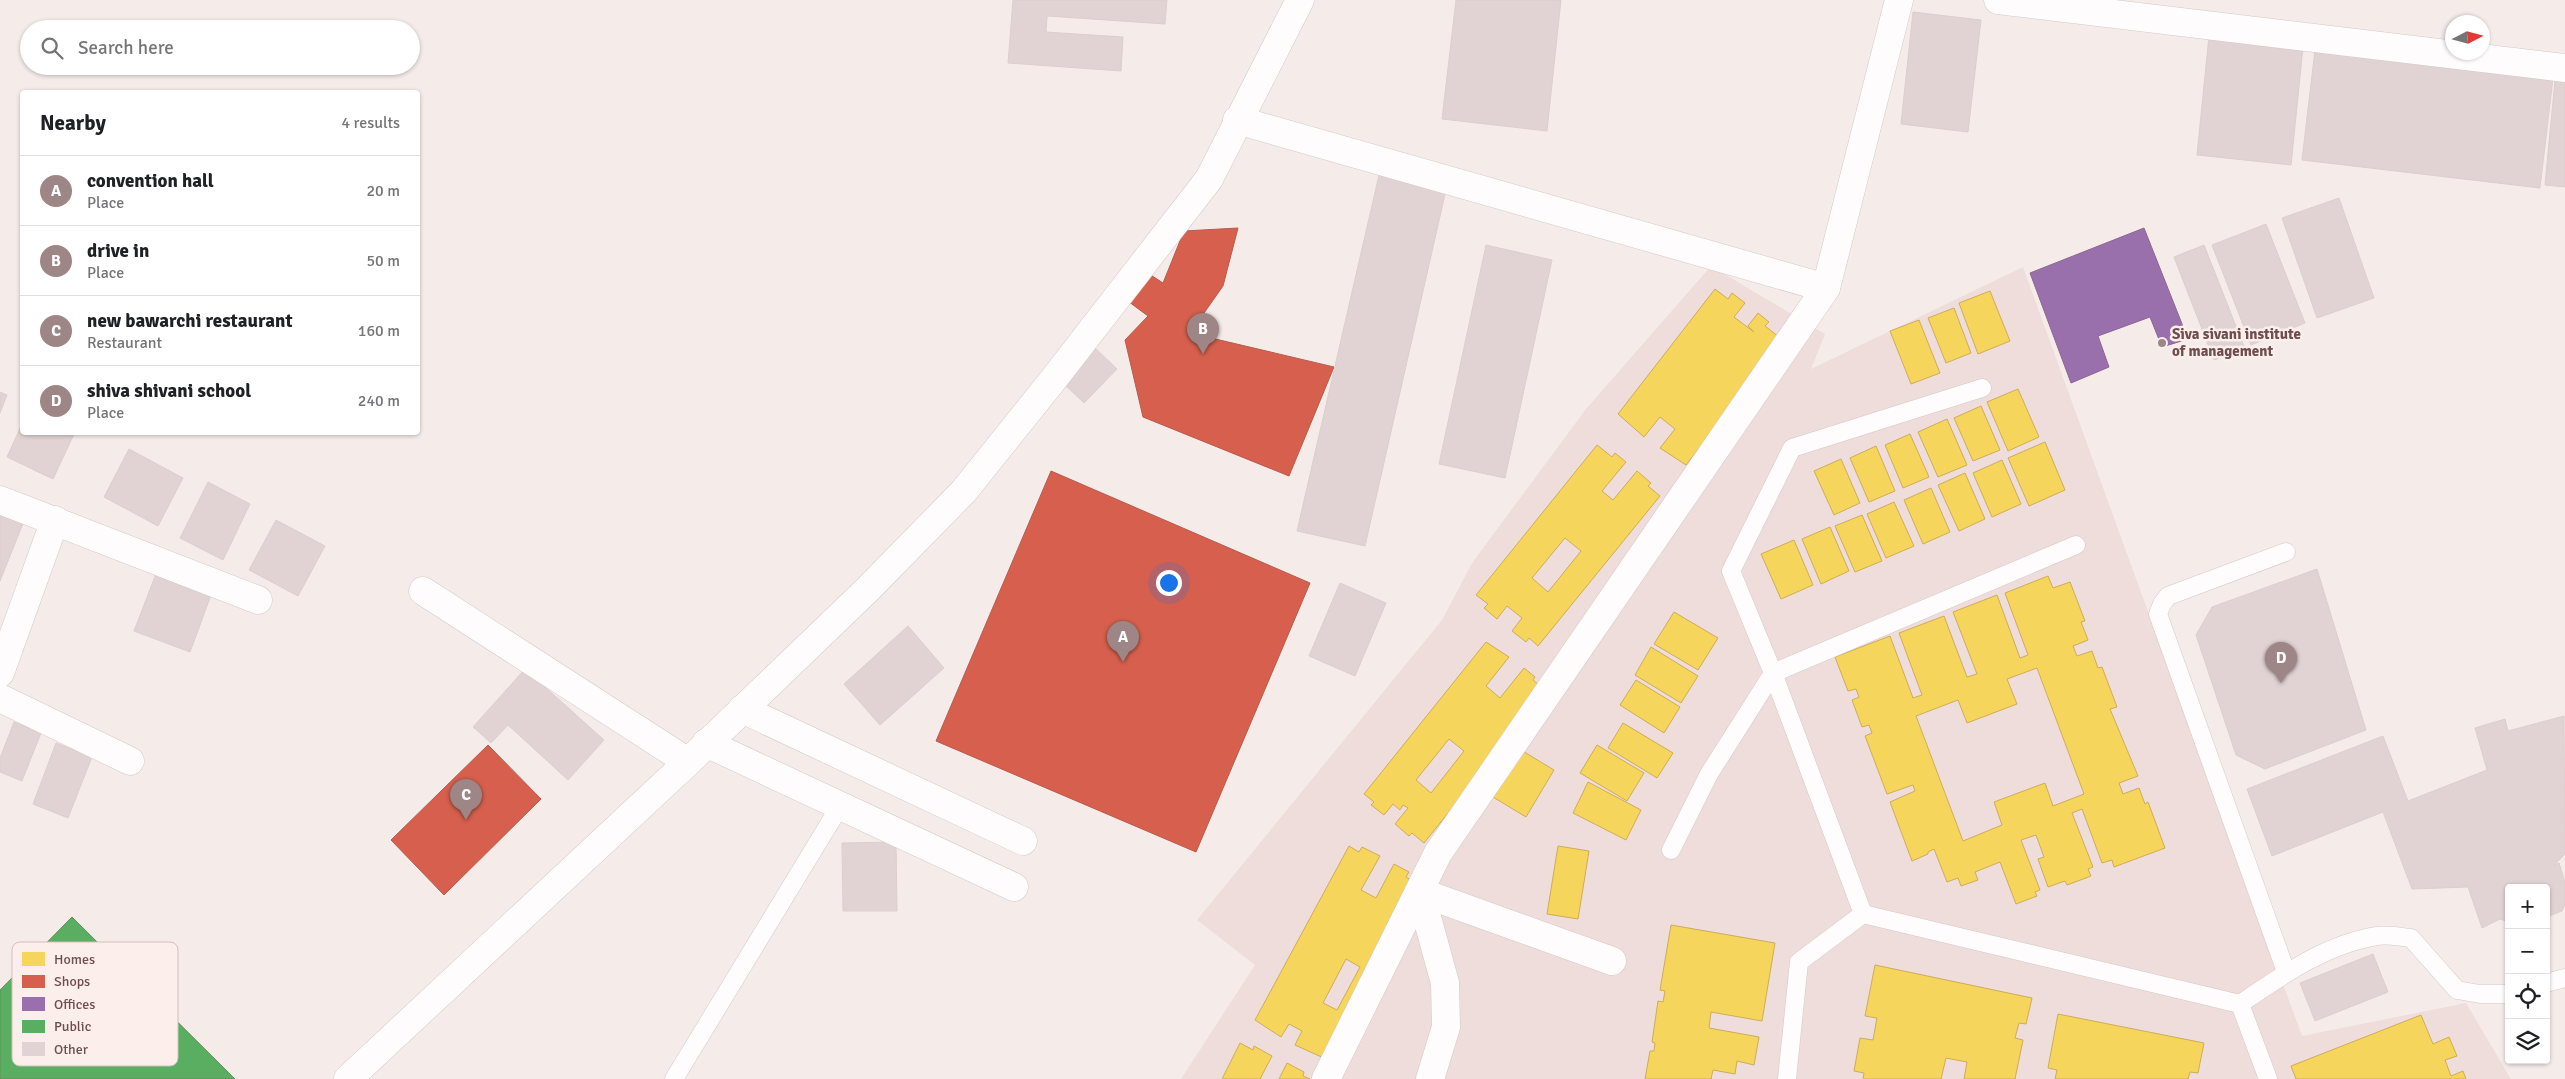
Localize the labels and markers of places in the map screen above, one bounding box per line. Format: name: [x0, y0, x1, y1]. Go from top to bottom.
pin: B: [1187, 313, 1219, 354]
place label: Siva sivani institute of management: [2172, 325, 2301, 360]
marker: Siva sivani institute of management: [2156, 337, 2168, 349]
pin: A: [1107, 621, 1139, 662]
pin: D: [2265, 642, 2297, 683]
pin: C: [450, 779, 482, 820]

